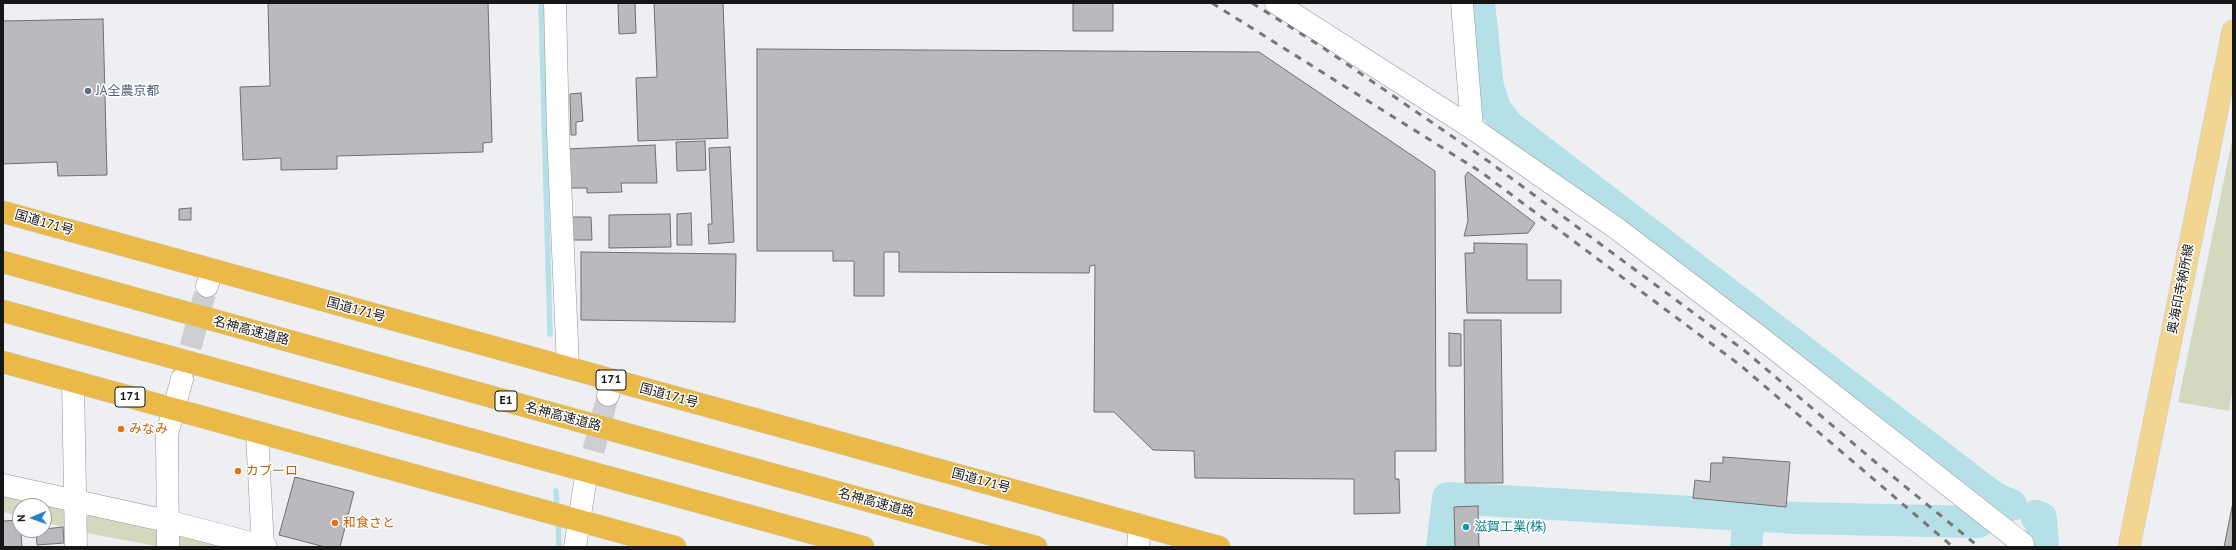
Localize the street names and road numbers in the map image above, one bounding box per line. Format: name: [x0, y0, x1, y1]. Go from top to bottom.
street label: 国道171号: [13, 207, 75, 239]
street label: 奥海印寺納所線: [2165, 243, 2197, 335]
street label: 国道171号: [325, 295, 387, 325]
street label: 名神高速道路: [211, 313, 291, 349]
road number: 171: [596, 370, 626, 390]
street label: 国道171号: [638, 381, 700, 411]
road number: 171: [115, 387, 145, 407]
road number: E1: [495, 391, 517, 411]
street label: 名神高速道路: [523, 399, 603, 435]
street label: 国道171号: [950, 466, 1012, 496]
street label: 名神高速道路: [836, 485, 916, 521]

